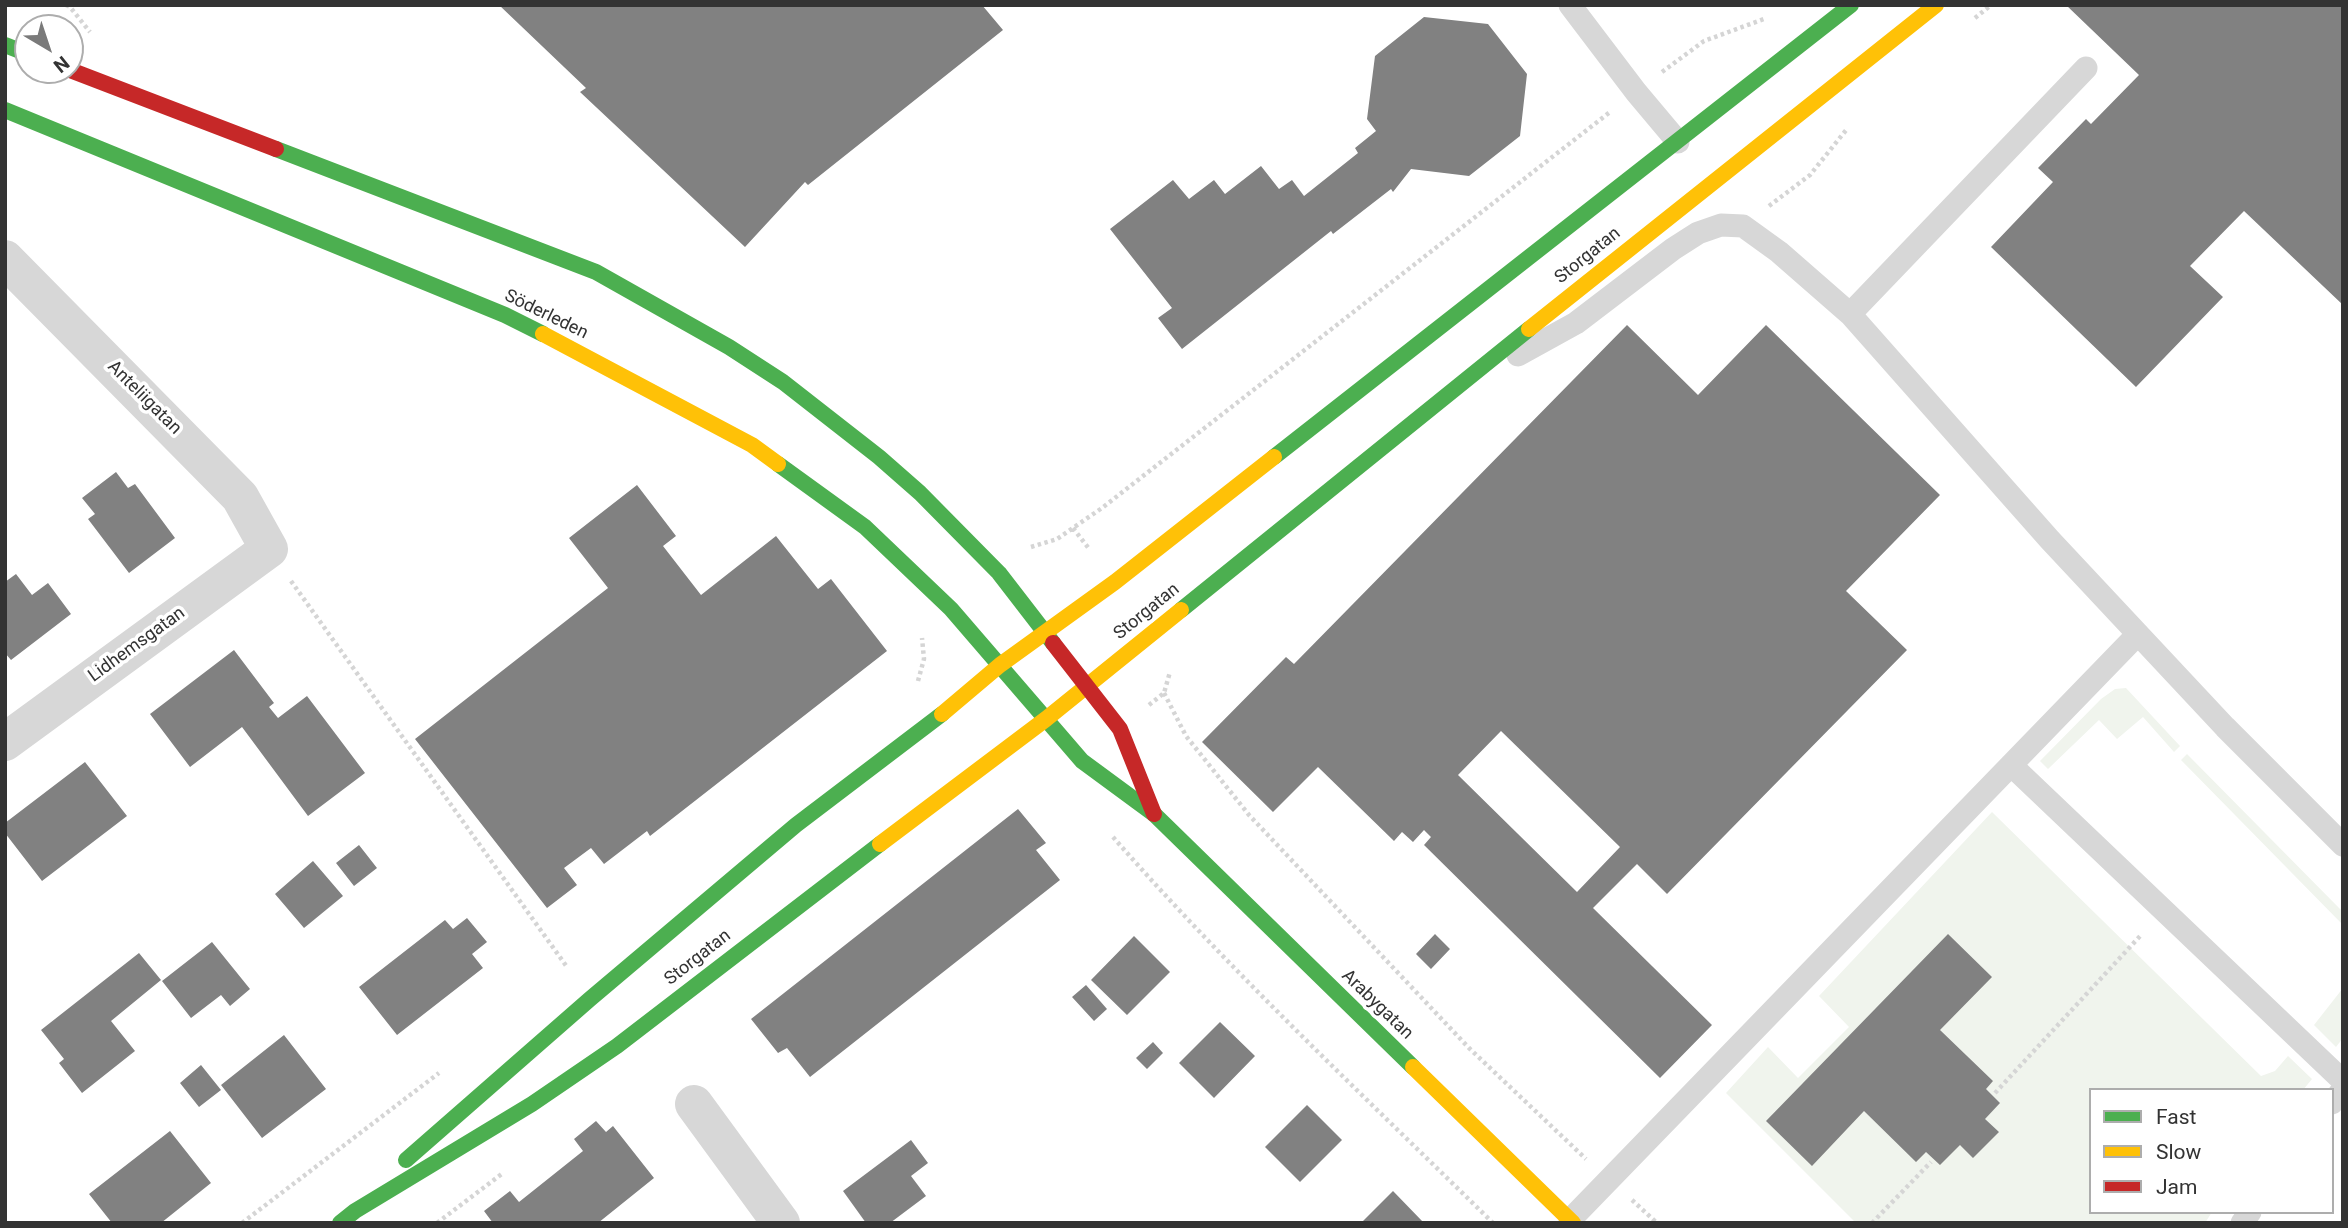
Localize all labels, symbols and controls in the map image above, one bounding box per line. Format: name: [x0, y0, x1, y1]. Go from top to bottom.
north arrow: [14, 14, 84, 84]
text: N: [49, 51, 74, 77]
street label: Storgatan: [1551, 223, 1625, 289]
street label: Söderleden: [501, 285, 591, 345]
street label: Anteliigatan: [103, 357, 185, 439]
street label: Storgatan: [1110, 579, 1184, 645]
street label: Lidhemsgatan: [84, 603, 190, 687]
street label: Storgatan: [661, 925, 735, 991]
street label: Arabygatan: [1337, 966, 1417, 1044]
legend: [2089, 1088, 2334, 1214]
text: Fast: [2156, 1105, 2196, 1129]
text: Slow: [2156, 1140, 2201, 1164]
text: Jam: [2156, 1175, 2197, 1199]

